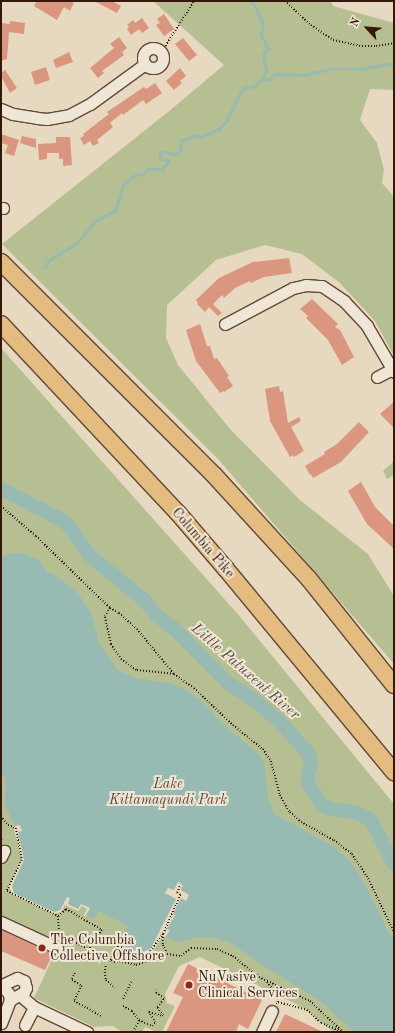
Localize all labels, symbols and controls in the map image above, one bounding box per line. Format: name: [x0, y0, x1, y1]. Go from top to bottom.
north arrow: [347, 8, 387, 48]
text: N: [349, 16, 363, 29]
street label: Columbia Pike: [168, 504, 238, 582]
water label: Little Patuxent River: [187, 620, 303, 724]
park label: Lake Kittamaqundi Park: [109, 776, 227, 808]
place label: The Columbia Collective Offshore: [50, 932, 164, 964]
marker: The Columbia Collective Offshore: [37, 943, 47, 953]
place label: NuVasive Clinical Services: [198, 969, 298, 1002]
marker: NuVasive Clinical Services: [183, 979, 195, 991]

